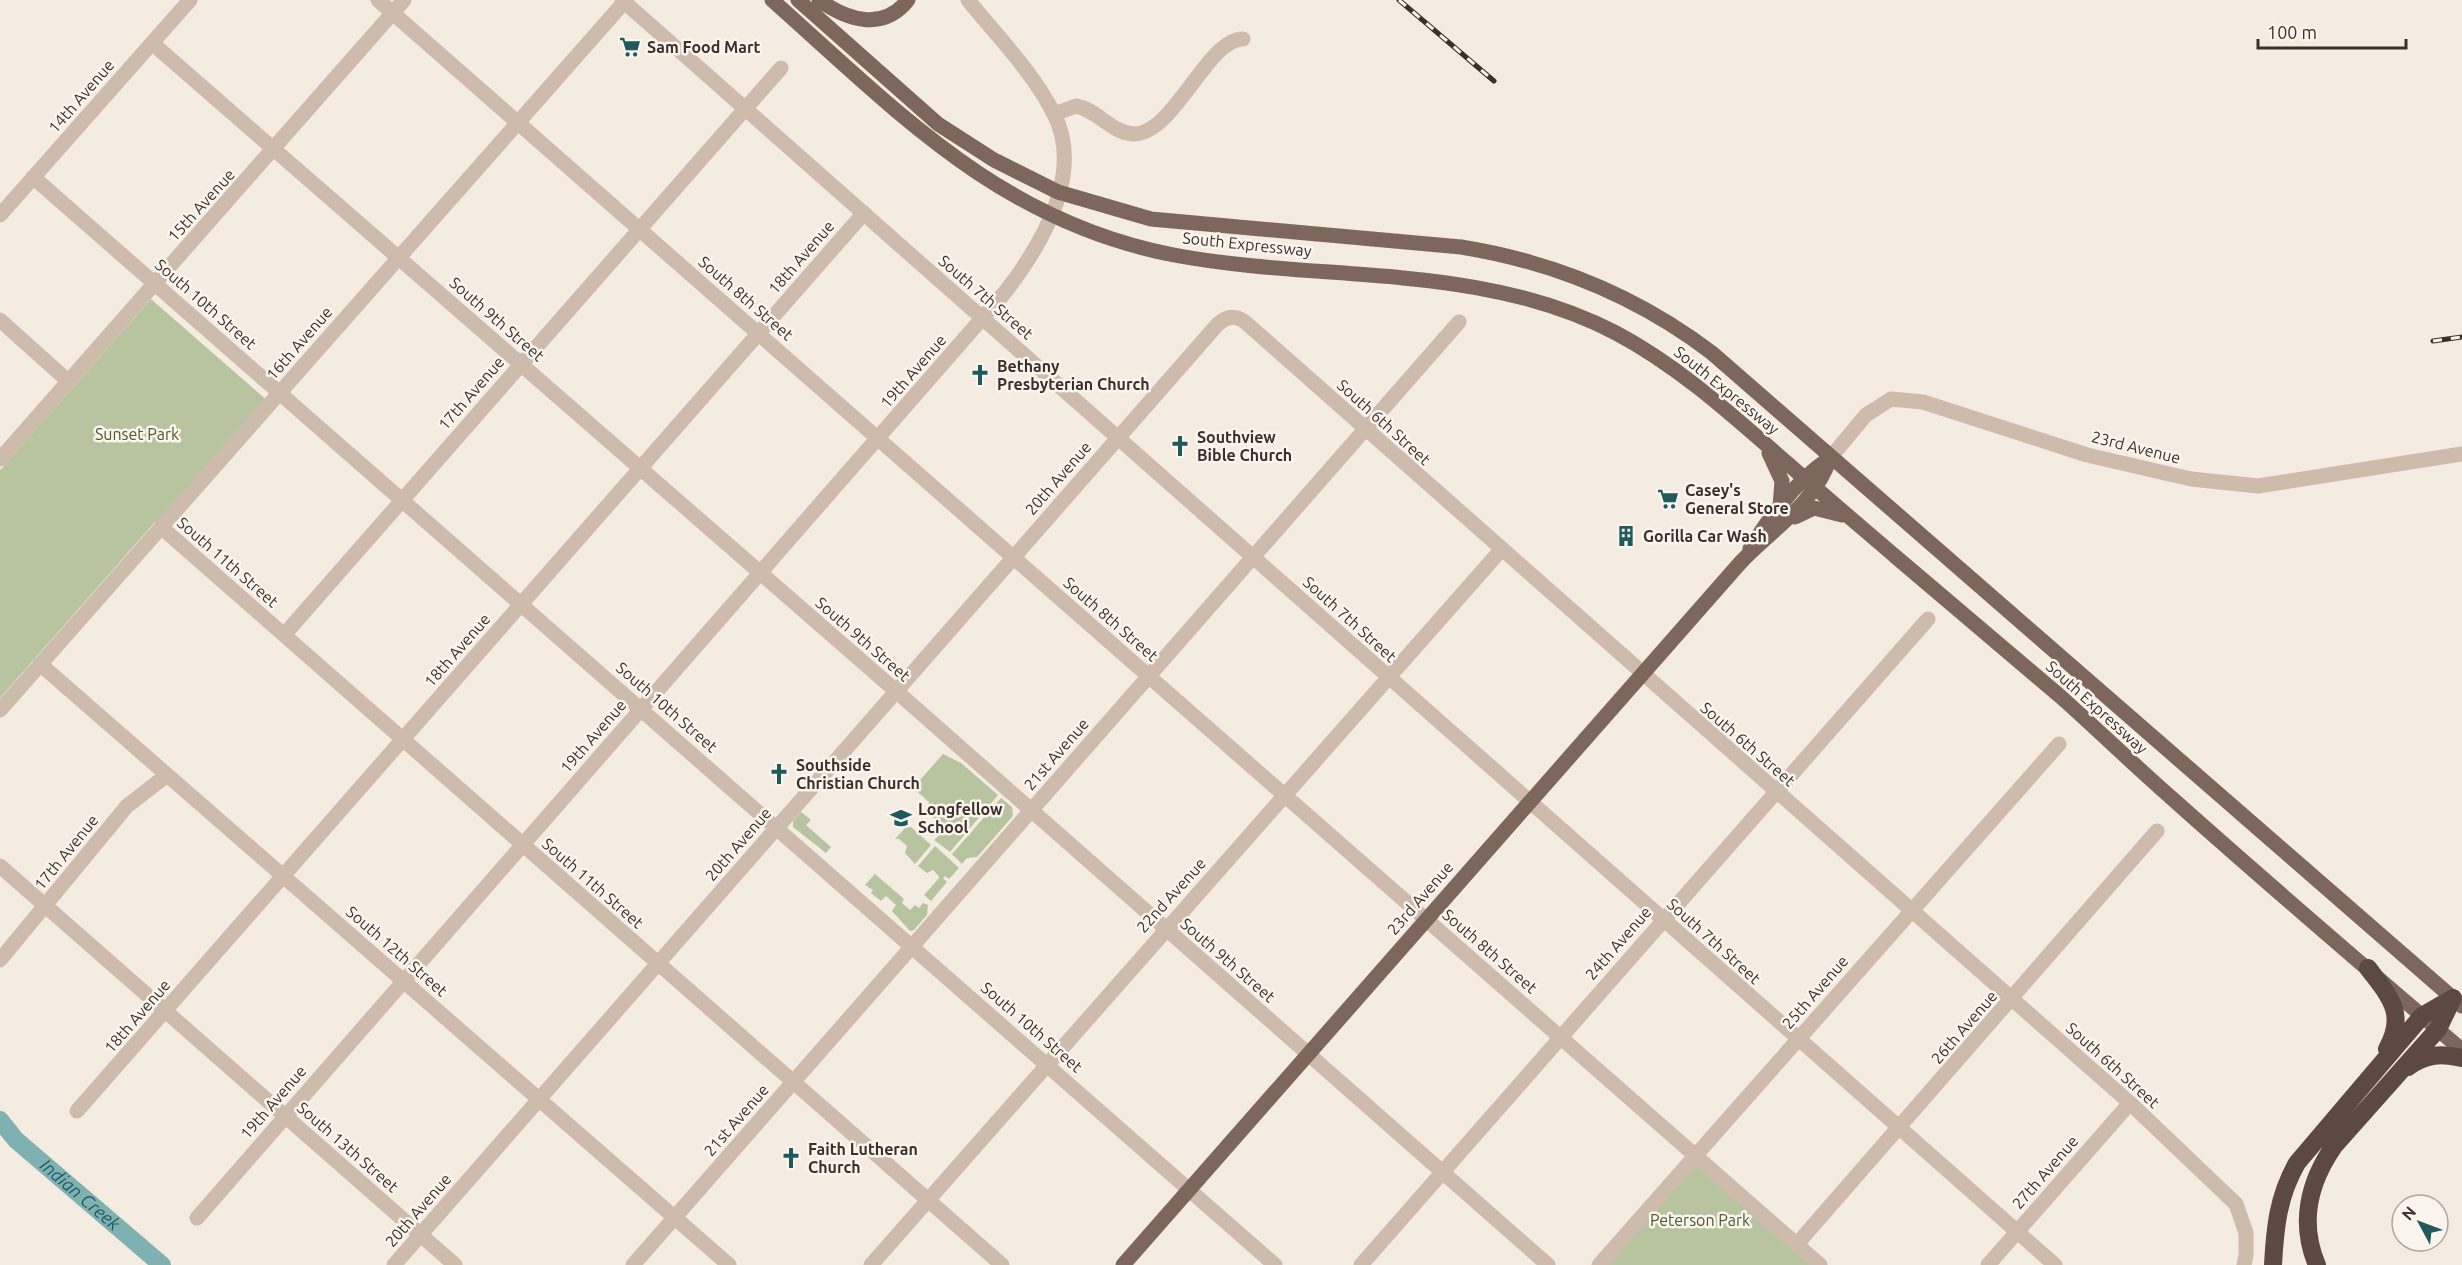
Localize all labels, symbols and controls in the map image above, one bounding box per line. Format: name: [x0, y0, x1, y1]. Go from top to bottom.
scale bar: [2258, 12, 2406, 50]
text: 100 m: [2267, 22, 2317, 42]
supermarket icon: Sam Food Mart: [618, 35, 642, 59]
place label: Sam Food Mart: [647, 38, 761, 56]
street label: 14th Avenue: [44, 56, 118, 136]
street label: 15th Avenue: [164, 165, 238, 245]
street label: 18th Avenue: [764, 217, 838, 297]
street label: South Expressway: [1182, 228, 1313, 260]
street label: South 7th Street: [935, 251, 1037, 343]
street label: South 8th Street: [695, 252, 797, 344]
street label: South 10th Street: [152, 255, 261, 353]
street label: South 9th Street: [446, 273, 548, 365]
street label: 16th Avenue: [262, 303, 336, 383]
street label: 19th Avenue: [876, 331, 950, 411]
street label: South Expressway: [1671, 342, 1783, 438]
street label: 17th Avenue: [434, 353, 508, 433]
place label: Bethany Presbyterian Church: [997, 357, 1150, 393]
church icon: Bethany Presbyterian Church: [968, 363, 992, 387]
street label: South 6th Street: [1334, 376, 1435, 469]
park label: Sunset Park: [95, 425, 179, 443]
street label: 23rd Avenue: [2090, 427, 2182, 467]
place label: Southview Bible Church: [1197, 428, 1292, 464]
church icon: Southview Bible Church: [1168, 434, 1192, 458]
street label: 20th Avenue: [1021, 438, 1095, 518]
place label: Casey's General Store: [1685, 481, 1789, 517]
supermarket icon: Casey's General Store: [1656, 487, 1680, 511]
street label: South 11th Street: [174, 513, 283, 611]
building icon: Gorilla Car Wash: [1614, 524, 1638, 548]
place label: Gorilla Car Wash: [1643, 527, 1767, 545]
street label: South 8th Street: [1060, 573, 1162, 665]
street label: South 7th Street: [1300, 573, 1401, 666]
street label: South 9th Street: [812, 593, 914, 685]
street label: 18th Avenue: [420, 610, 494, 690]
street label: South Expressway: [2043, 657, 2151, 757]
street label: South 10th Street: [613, 658, 722, 756]
street label: 19th Avenue: [556, 696, 630, 776]
street label: South 6th Street: [1697, 698, 1799, 790]
street label: 21st Avenue: [1020, 715, 1092, 793]
place label: Southside Christian Church: [796, 756, 920, 792]
church icon: Southside Christian Church: [767, 762, 791, 786]
place label: Longfellow School: [918, 800, 1003, 836]
street label: 20th Avenue: [701, 804, 775, 884]
school or university icon: Longfellow School: [889, 806, 913, 830]
street label: 17th Avenue: [30, 811, 102, 893]
street label: South 11th Street: [539, 834, 648, 932]
street label: 22nd Avenue: [1133, 854, 1209, 936]
street label: 23rd Avenue: [1383, 858, 1457, 938]
street label: South 7th Street: [1664, 895, 1765, 988]
street label: South 12th Street: [343, 902, 452, 1000]
street label: 24th Avenue: [1581, 903, 1655, 983]
street label: South 8th Street: [1439, 905, 1541, 997]
street label: South 9th Street: [1177, 914, 1279, 1006]
street label: 25th Avenue: [1778, 952, 1852, 1032]
street label: 18th Avenue: [100, 976, 174, 1056]
street label: South 10th Street: [978, 978, 1087, 1076]
street label: 26th Avenue: [1927, 987, 2001, 1067]
street label: South 6th Street: [2063, 1019, 2164, 1112]
street label: 19th Avenue: [236, 1062, 310, 1142]
street label: 21st Avenue: [700, 1081, 772, 1159]
street label: South 13th Street: [294, 1098, 403, 1196]
street label: 27th Avenue: [2008, 1132, 2082, 1212]
place label: Faith Lutheran Church: [808, 1140, 918, 1176]
church icon: Faith Lutheran Church: [779, 1146, 803, 1170]
water label: Indian Creek: [37, 1154, 125, 1234]
street label: 20th Avenue: [381, 1170, 455, 1250]
north arrow: [2390, 1193, 2450, 1253]
text: N: [2398, 1203, 2419, 1224]
park label: Peterson Park: [1650, 1211, 1750, 1229]

